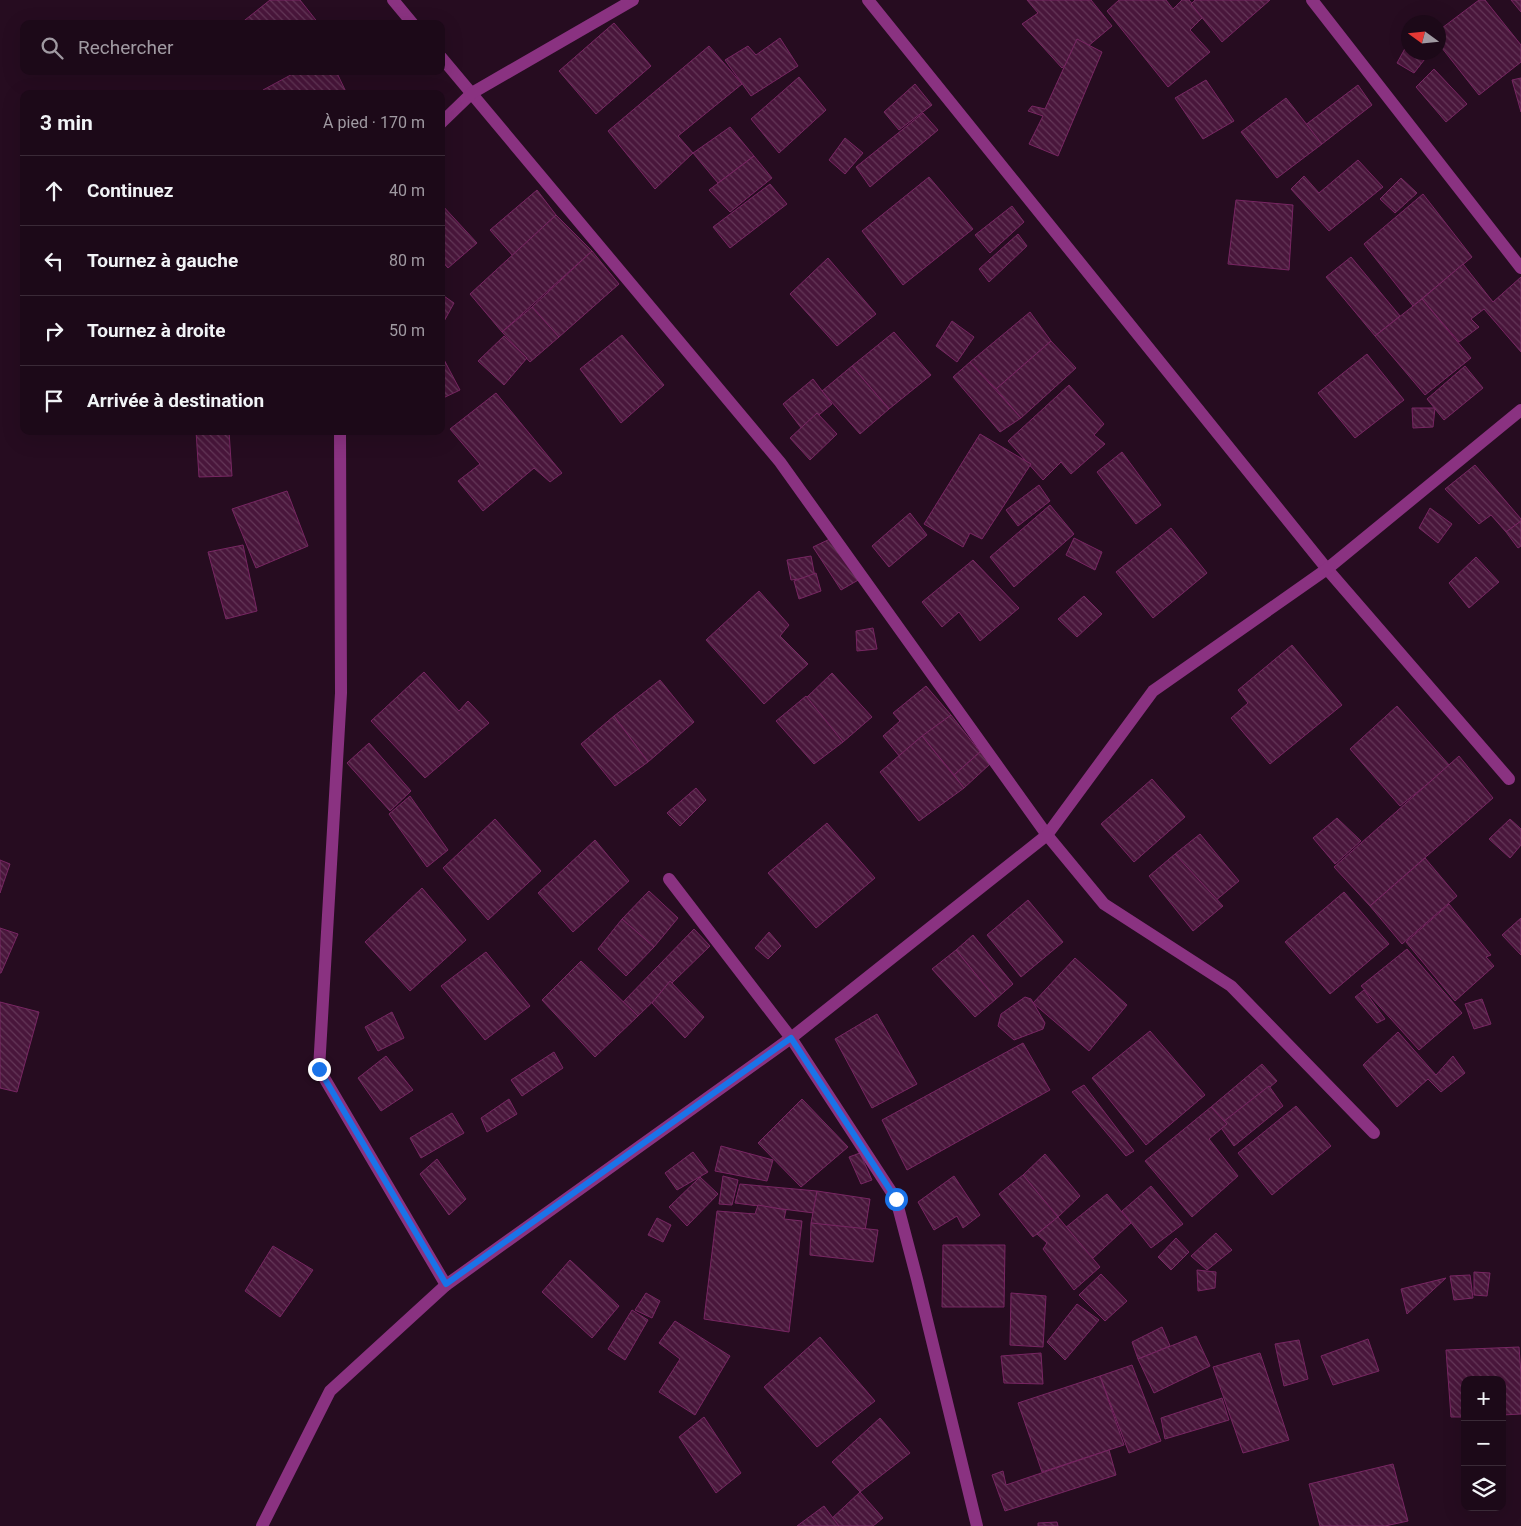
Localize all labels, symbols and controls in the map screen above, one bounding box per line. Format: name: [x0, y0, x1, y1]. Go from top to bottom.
north arrow: [1401, 15, 1446, 60]
search box: [20, 20, 445, 75]
icon: search: [38, 34, 66, 62]
text: Rechercher: [78, 36, 173, 59]
text: 3 min: [40, 111, 93, 135]
text: À pied · 170 m: [323, 113, 425, 132]
icon: ahead: [40, 177, 68, 205]
text: Continuez: [87, 179, 173, 202]
text: 40 m: [389, 181, 425, 200]
icon: left: [40, 247, 68, 275]
text: Tournez à gauche: [87, 249, 238, 272]
text: 80 m: [389, 251, 425, 270]
icon: right: [40, 317, 68, 345]
text: Tournez à droite: [87, 319, 226, 342]
text: 50 m: [389, 321, 425, 340]
icon: arrive: [40, 387, 68, 415]
text: Arrivée à destination: [87, 389, 264, 412]
route end: [308, 1058, 331, 1081]
route start: [885, 1188, 908, 1211]
map controls: [1461, 1376, 1506, 1511]
button: +: [1461, 1376, 1506, 1421]
button: −: [1461, 1421, 1506, 1466]
button: layers: [1461, 1466, 1506, 1511]

